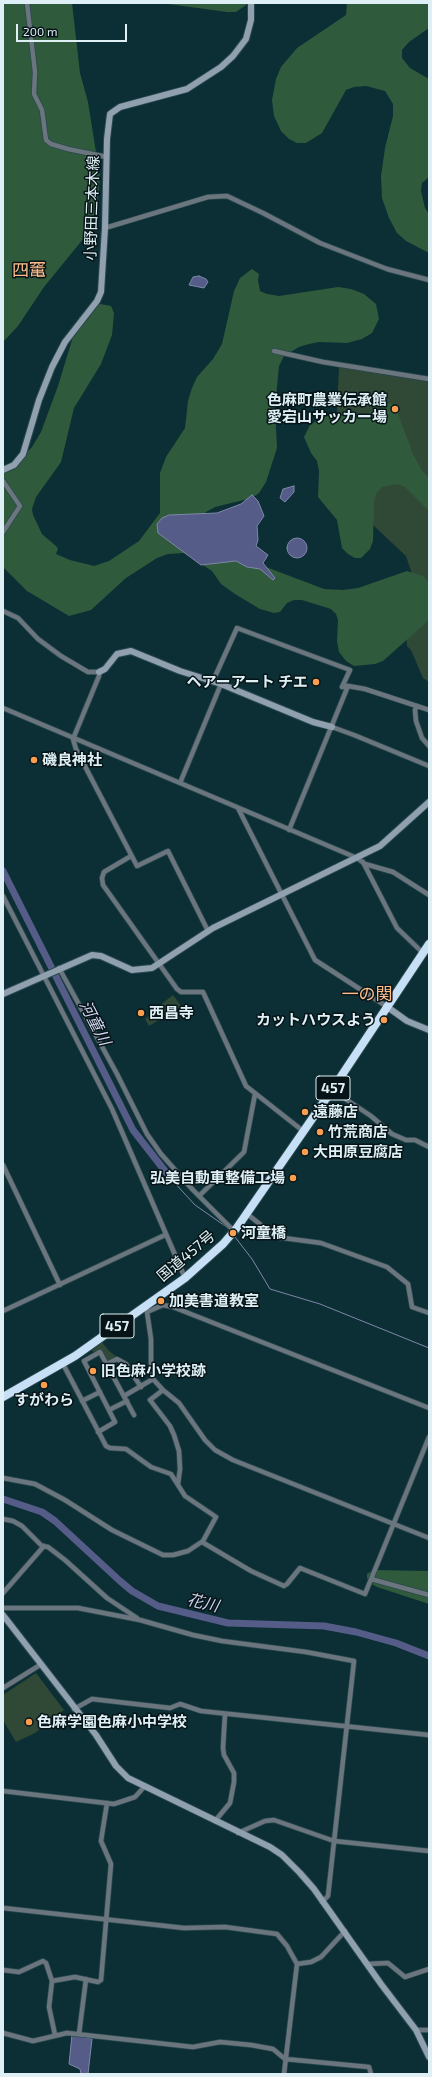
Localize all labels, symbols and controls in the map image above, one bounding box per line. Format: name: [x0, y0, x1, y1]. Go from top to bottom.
scale bar: [18, 16, 129, 42]
text: 200 m: [23, 24, 57, 38]
street label: 小野田三本木線: [81, 155, 103, 261]
district label: 四竃: [12, 260, 46, 280]
place label: 色麻町農業伝承館 愛宕山サッカー場: [267, 391, 387, 426]
marker: 色麻町農業伝承館 愛宕山サッカー場: [390, 404, 400, 414]
place label: ヘアーアート チエ: [187, 673, 308, 691]
marker: ヘアーアート チエ: [311, 677, 321, 687]
place label: 磯良神社: [42, 751, 102, 769]
marker: 磯良神社: [29, 755, 39, 765]
district label: 一の関: [342, 984, 392, 1004]
water label: 河童川: [76, 997, 114, 1049]
place label: 西昌寺: [149, 1004, 194, 1022]
marker: 西昌寺: [136, 1008, 146, 1018]
place label: カットハウスよう: [256, 1011, 376, 1029]
marker: カットハウスよう: [379, 1015, 389, 1025]
road number: 457: [316, 1076, 350, 1100]
place label: 遠藤店: [313, 1103, 358, 1121]
marker: 遠藤店: [300, 1107, 310, 1117]
place label: 竹荒商店: [328, 1123, 388, 1141]
marker: 竹荒商店: [315, 1127, 325, 1137]
place label: 大田原豆腐店: [313, 1143, 403, 1161]
marker: 大田原豆腐店: [300, 1147, 310, 1157]
place label: 弘美自動車整備工場: [150, 1169, 285, 1187]
marker: 弘美自動車整備工場: [288, 1173, 298, 1183]
place label: 河童橋: [241, 1224, 286, 1242]
street label: 国道457号: [153, 1227, 219, 1285]
marker: 河童橋: [228, 1228, 238, 1238]
place label: 加美書道教室: [169, 1292, 259, 1310]
marker: 加美書道教室: [156, 1296, 166, 1306]
road number: 457: [100, 1314, 134, 1338]
place label: 旧色麻小学校跡: [101, 1362, 206, 1380]
marker: 旧色麻小学校跡: [88, 1366, 98, 1376]
marker: すがわら: [39, 1380, 49, 1390]
place label: すがわら: [14, 1391, 74, 1409]
water label: 花川: [185, 1590, 221, 1616]
place label: 色麻学園色麻小中学校: [37, 1713, 187, 1731]
marker: 色麻学園色麻小中学校: [24, 1717, 34, 1727]

